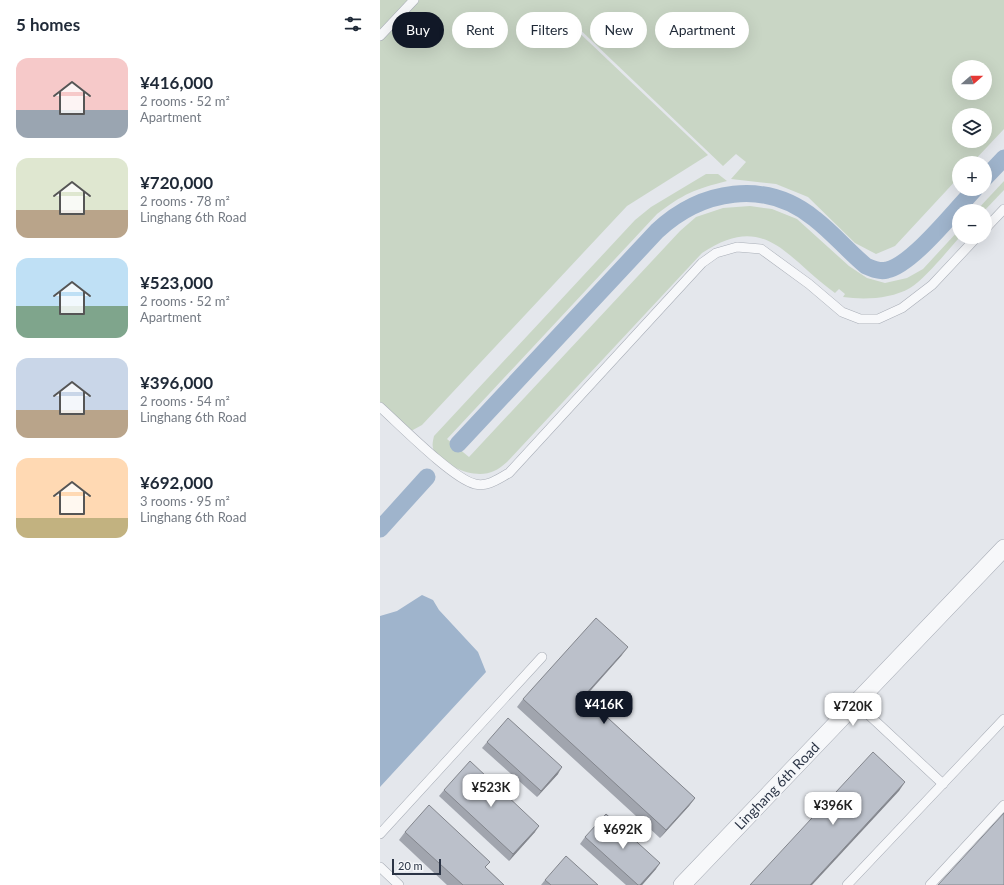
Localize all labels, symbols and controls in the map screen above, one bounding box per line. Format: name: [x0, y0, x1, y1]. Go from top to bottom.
chip: Buy: [392, 12, 444, 48]
chip: Rent: [452, 12, 508, 48]
chip: Filters: [516, 12, 582, 48]
chip: New: [590, 12, 647, 48]
chip: Apartment: [655, 12, 749, 48]
icon: filters: [342, 13, 364, 35]
text: 5 homes: [16, 14, 80, 35]
north arrow: [952, 60, 992, 100]
map controls: [952, 60, 992, 244]
text: ¥416,000: [140, 72, 213, 93]
icon: home: [48, 74, 96, 122]
text: 2 rooms · 52 m²: [140, 93, 230, 109]
button: layers: [952, 108, 992, 148]
text: Apartment: [140, 109, 201, 125]
button: +: [952, 156, 992, 196]
text: ¥720,000: [140, 172, 213, 193]
icon: home: [48, 174, 96, 222]
text: 2 rooms · 78 m²: [140, 193, 230, 209]
button: −: [952, 204, 992, 244]
text: Linghang 6th Road: [140, 209, 246, 225]
text: ¥523,000: [140, 272, 213, 293]
icon: home: [48, 274, 96, 322]
text: 2 rooms · 52 m²: [140, 293, 230, 309]
text: Apartment: [140, 309, 201, 325]
text: ¥396,000: [140, 372, 213, 393]
icon: home: [48, 374, 96, 422]
text: 2 rooms · 54 m²: [140, 393, 230, 409]
text: Linghang 6th Road: [140, 409, 246, 425]
text: ¥692,000: [140, 472, 213, 493]
icon: home: [48, 474, 96, 522]
text: 3 rooms · 95 m²: [140, 493, 230, 509]
text: Linghang 6th Road: [140, 509, 246, 525]
pin: ¥416K: [576, 691, 632, 725]
pin: ¥720K: [825, 693, 881, 727]
text: ¥416K: [584, 696, 624, 712]
text: ¥720K: [833, 698, 873, 714]
street label: Linghang 6th Road: [731, 738, 823, 833]
pin: ¥523K: [463, 774, 519, 808]
text: ¥523K: [471, 779, 511, 795]
pin: ¥396K: [805, 792, 861, 826]
text: ¥396K: [813, 797, 853, 813]
pin: ¥692K: [595, 816, 651, 850]
text: ¥692K: [603, 821, 643, 837]
scale bar: [392, 857, 441, 876]
text: 20 m: [398, 859, 423, 872]

